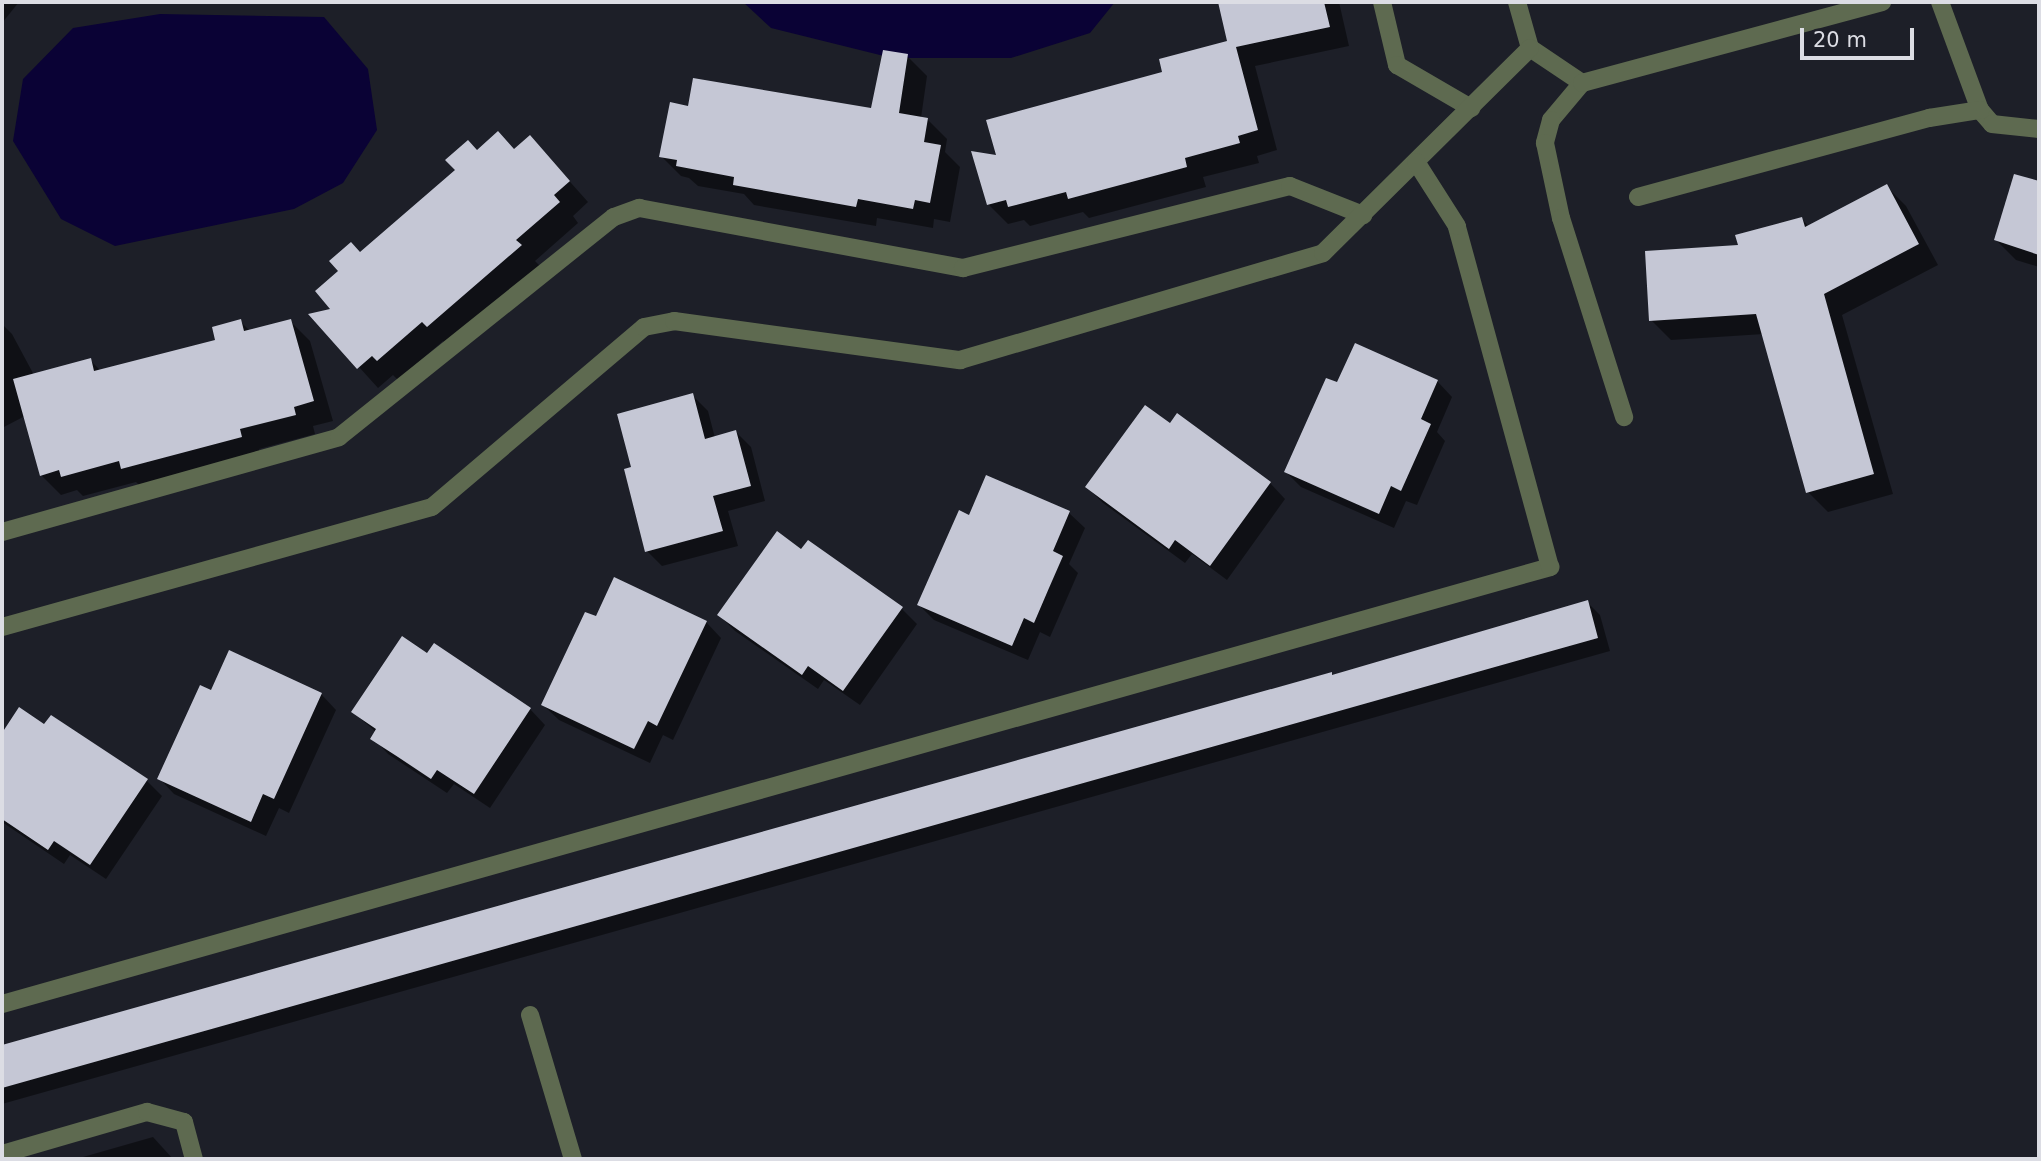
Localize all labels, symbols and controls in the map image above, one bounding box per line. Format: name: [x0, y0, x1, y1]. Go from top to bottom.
scale bar: [1803, 14, 1917, 58]
text: 20 m: [1813, 28, 1867, 52]

